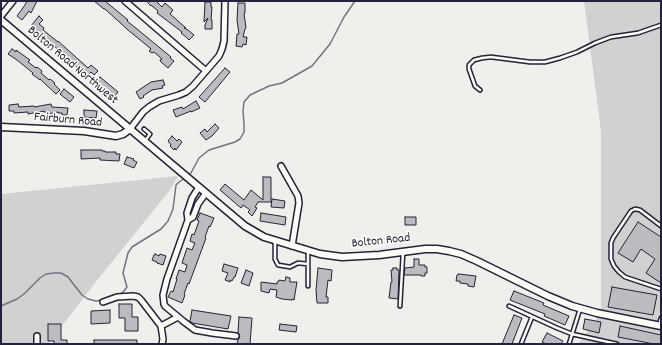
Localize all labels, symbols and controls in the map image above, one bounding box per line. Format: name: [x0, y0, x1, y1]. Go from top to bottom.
street label: Bolton Road Northwest: [23, 23, 121, 109]
street label: Fairburn Road: [33, 110, 103, 132]
street label: Bolton Road: [351, 231, 411, 253]

